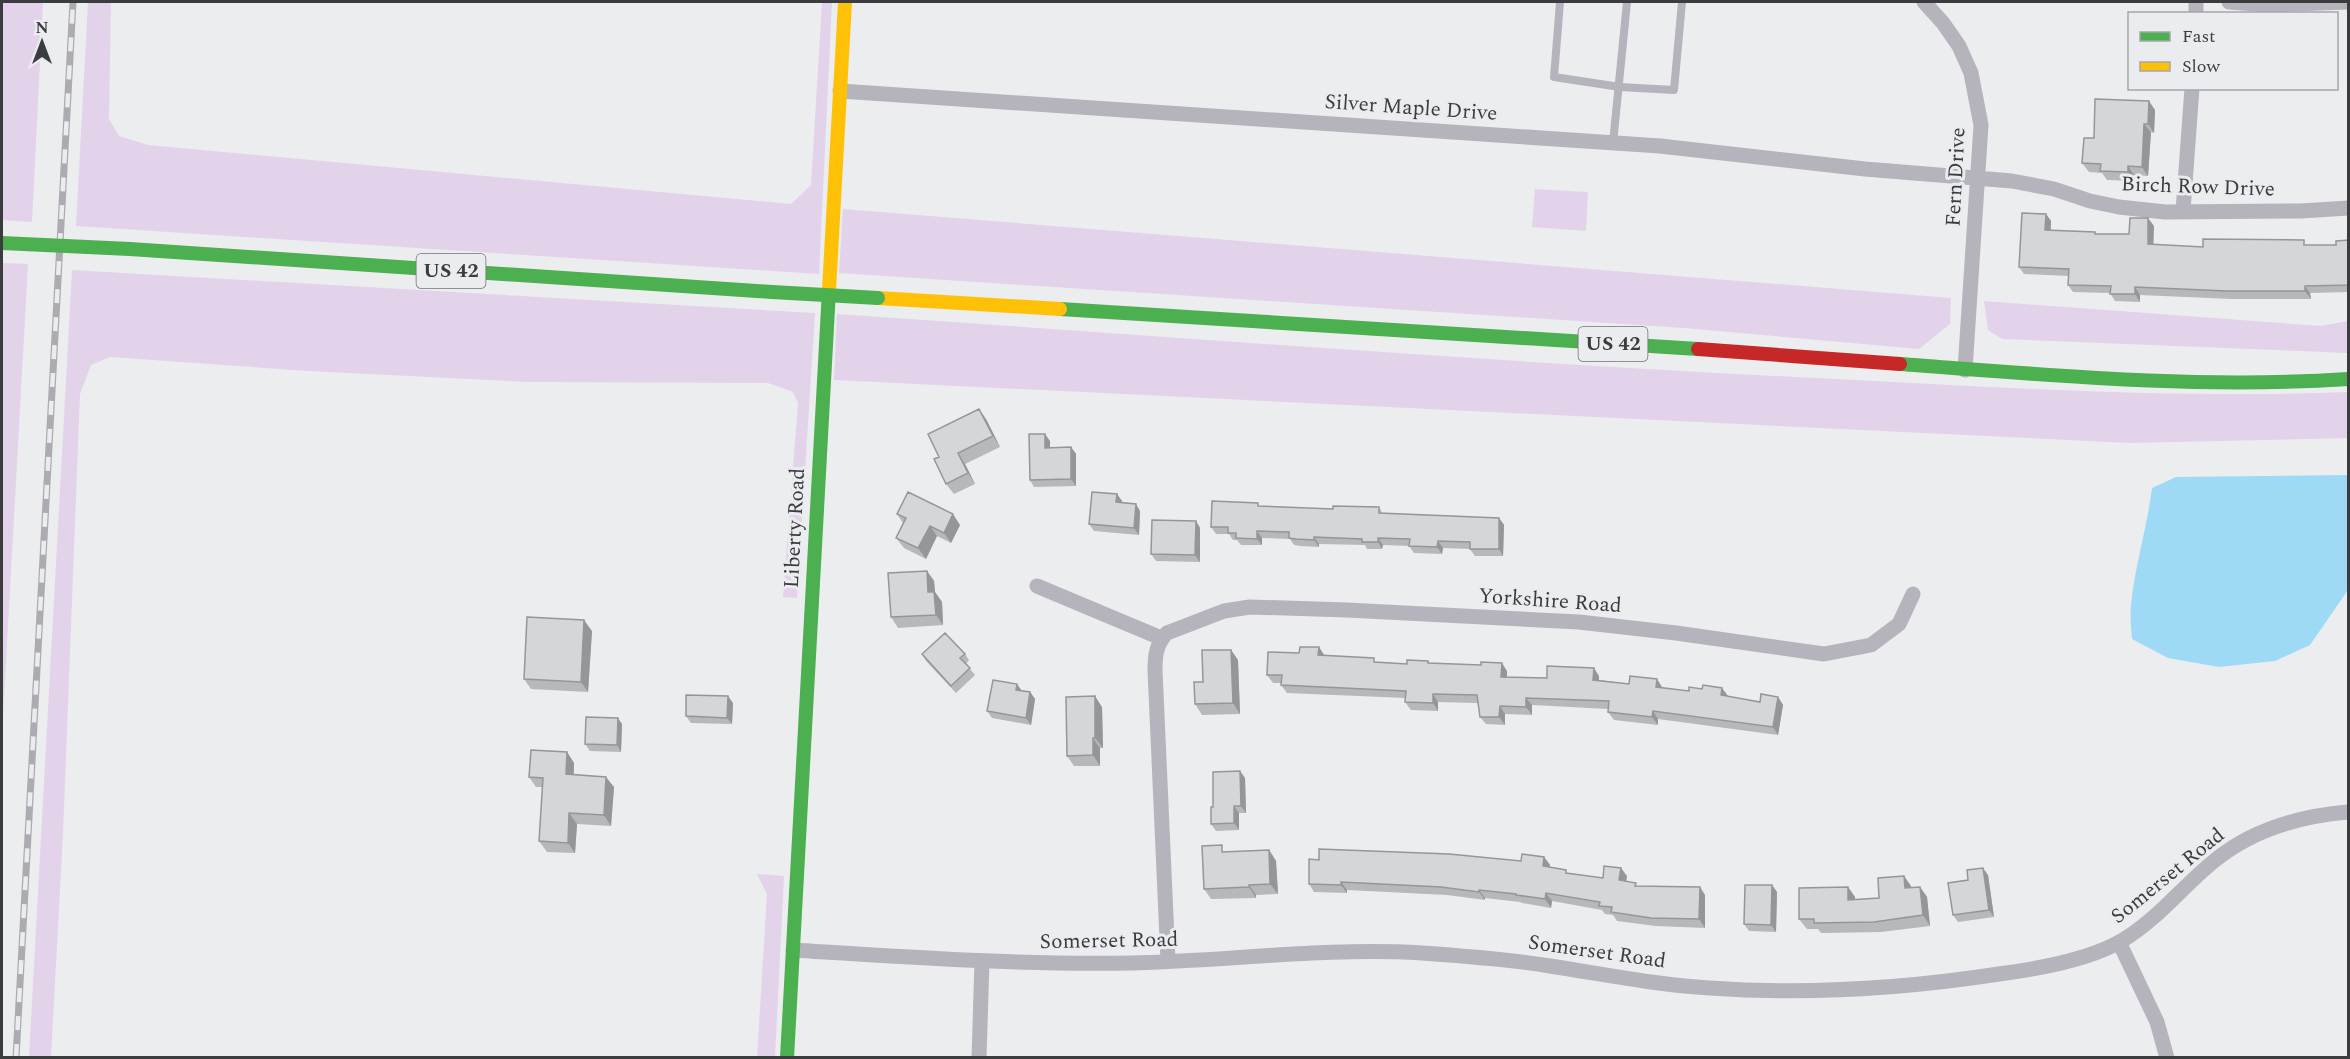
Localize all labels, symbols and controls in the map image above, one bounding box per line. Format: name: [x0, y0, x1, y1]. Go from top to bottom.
north arrow: [12, 12, 72, 72]
legend: [2128, 12, 2338, 90]
text: N: [35, 16, 49, 40]
text: Fast: [2182, 23, 2215, 50]
text: Slow: [2182, 53, 2221, 80]
street label: Silver Maple Drive: [1324, 86, 1498, 130]
street label: Fern Drive: [1937, 126, 1975, 228]
street label: Birch Row Drive: [2120, 168, 2276, 206]
road number: US 42: [416, 254, 486, 288]
road number: US 42: [1578, 327, 1648, 361]
street label: Liberty Road: [776, 467, 814, 589]
street label: Yorkshire Road: [1477, 580, 1623, 622]
street label: Somerset Road: [2104, 820, 2232, 932]
street label: Somerset Road: [1039, 924, 1179, 958]
street label: Somerset Road: [1526, 927, 1668, 977]

